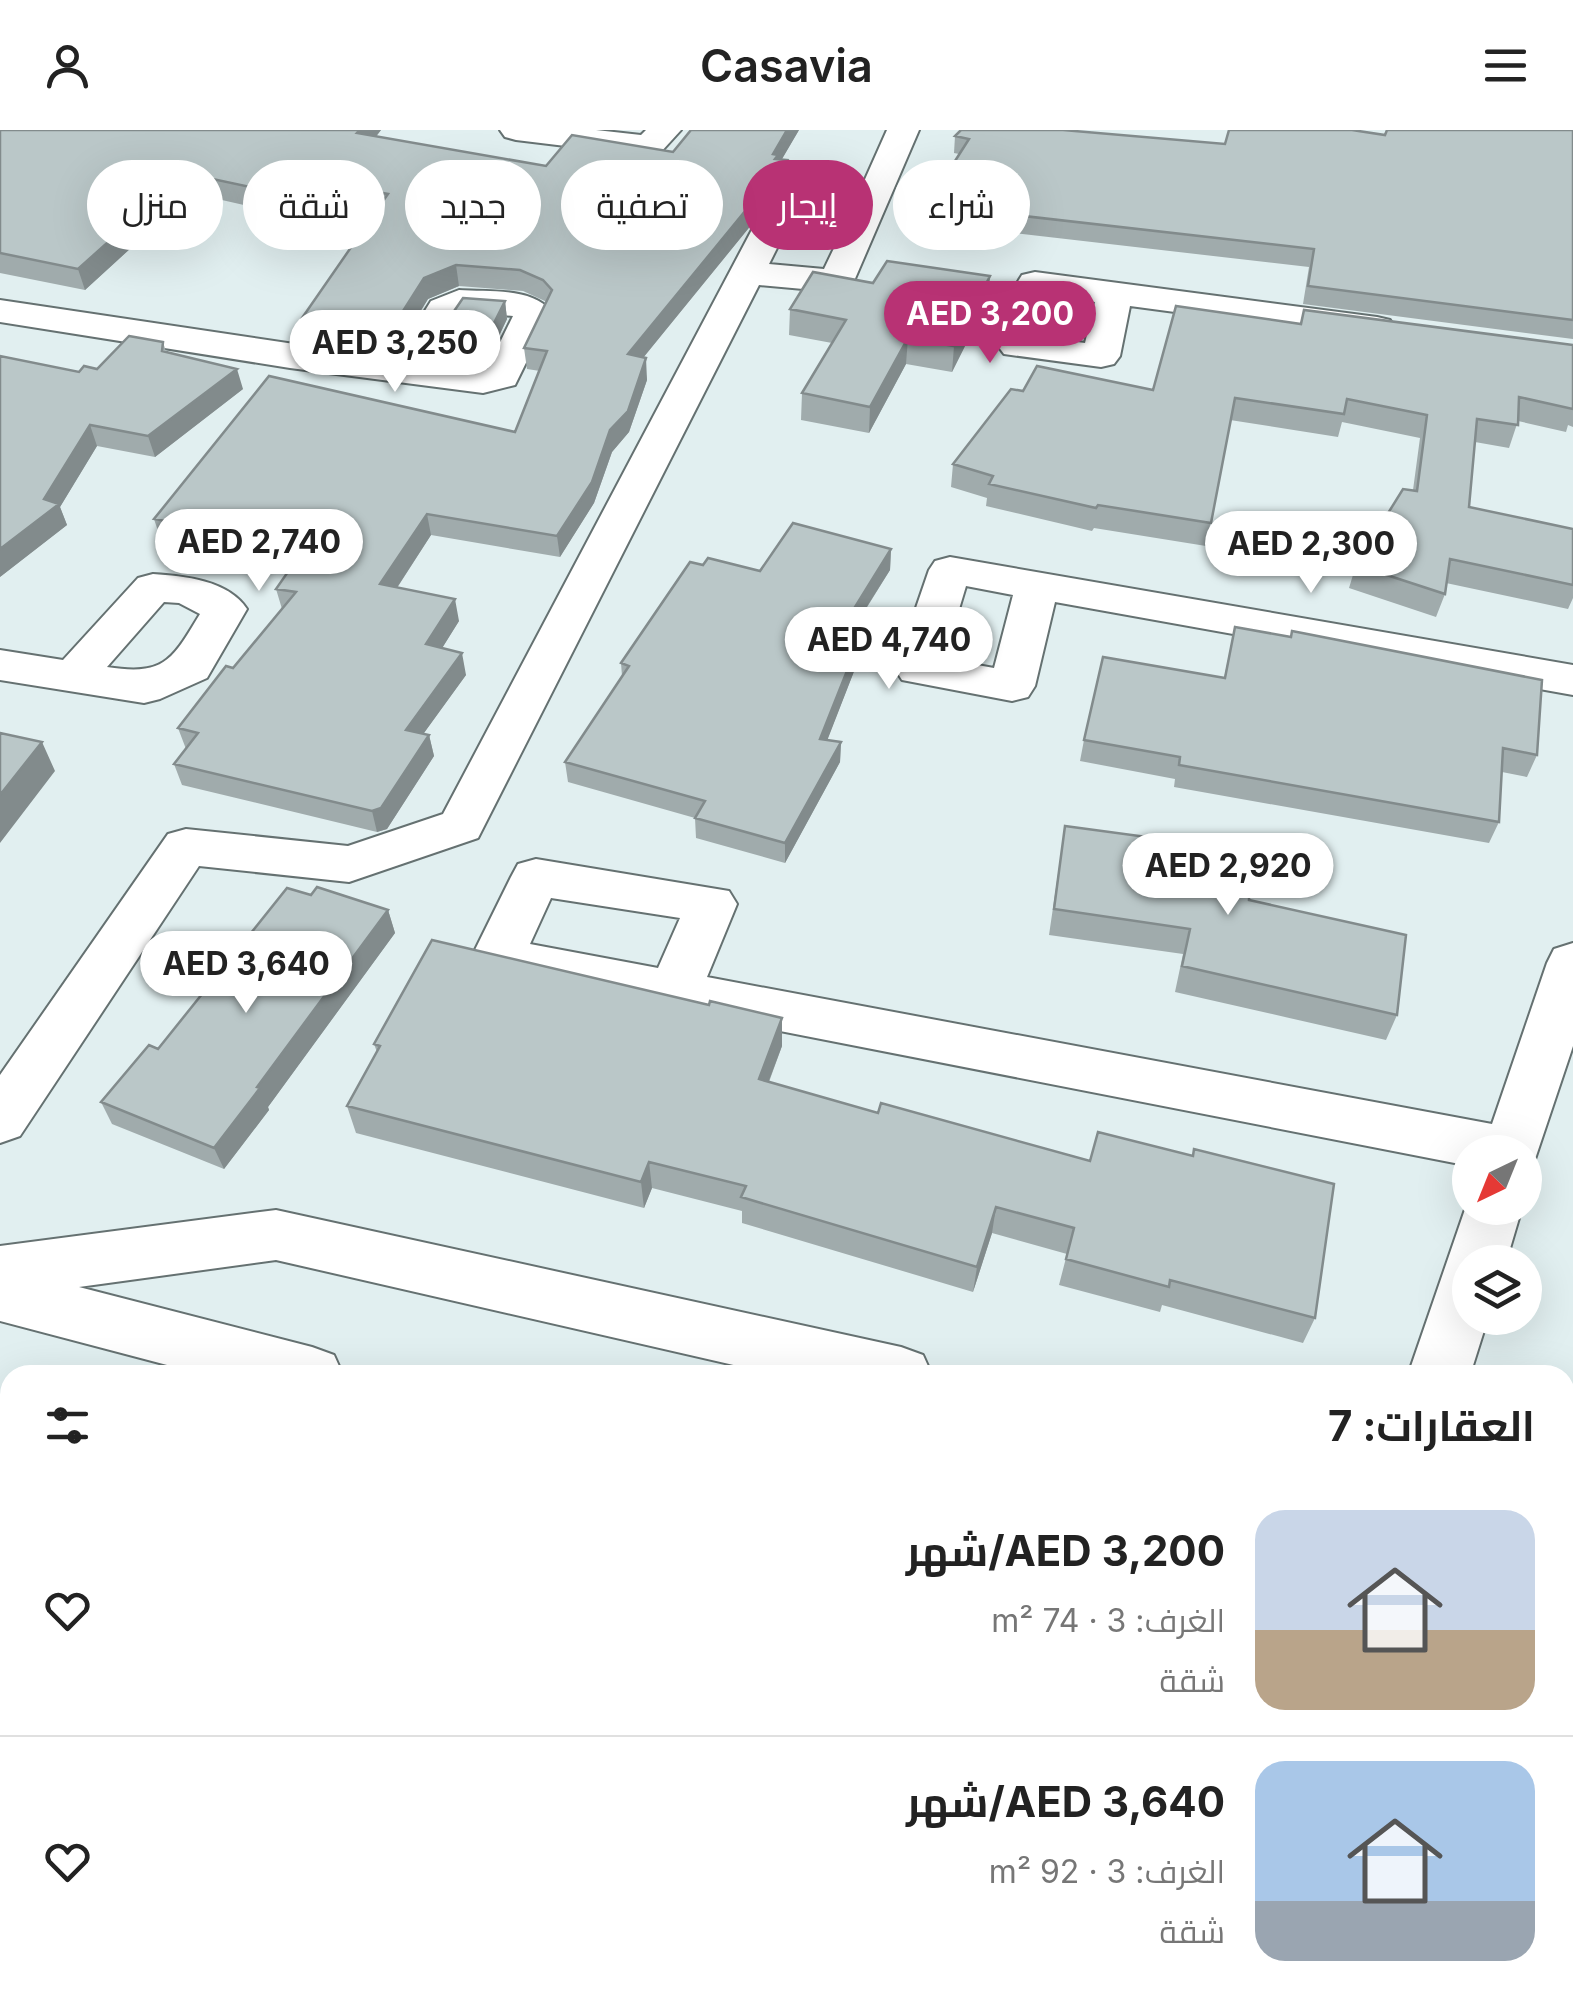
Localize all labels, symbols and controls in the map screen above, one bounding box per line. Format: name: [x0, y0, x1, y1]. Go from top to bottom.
icon: person: [40, 38, 95, 93]
text: Casavia: [700, 38, 873, 93]
icon: menu: [1478, 38, 1533, 93]
chip: منزل: [87, 160, 223, 250]
chip: شقة: [243, 160, 385, 250]
chip: جديد: [405, 160, 541, 250]
chip: تصفية: [561, 160, 723, 250]
chip: إيجار: [743, 160, 873, 250]
chip: شراء: [893, 160, 1030, 250]
pin: AED 3,200: [876, 281, 1104, 366]
text: AED 3,200: [906, 294, 1074, 333]
pin: AED 3,250: [281, 310, 509, 395]
text: AED 3,250: [312, 323, 478, 362]
pin: AED 2,740: [145, 509, 373, 594]
pin: AED 2,300: [1197, 511, 1425, 596]
text: AED 2,740: [177, 522, 341, 561]
text: AED 2,300: [1227, 524, 1395, 563]
pin: AED 4,740: [775, 607, 1003, 692]
text: AED 4,740: [807, 620, 971, 659]
pin: AED 2,920: [1114, 833, 1342, 918]
text: AED 2,920: [1145, 846, 1311, 885]
pin: AED 3,640: [132, 931, 360, 1016]
text: AED 3,640: [162, 944, 330, 983]
north arrow: [1452, 1135, 1542, 1225]
map controls: [1452, 1135, 1542, 1335]
button: layers: [1452, 1245, 1542, 1335]
icon: filters: [40, 1398, 95, 1453]
text: العقارات: 7: [1328, 1400, 1535, 1451]
text: AED 3,200/شهر: [906, 1525, 1225, 1576]
icon: home: [1335, 1550, 1455, 1670]
icon: heart: [40, 1583, 95, 1638]
text: الغرف: 3 · 74 m²: [991, 1601, 1225, 1640]
text: شقة: [1160, 1661, 1225, 1700]
text: AED 3,640/شهر: [906, 1776, 1225, 1827]
icon: home: [1335, 1801, 1455, 1921]
icon: heart: [40, 1834, 95, 1889]
text: الغرف: 3 · 92 m²: [989, 1852, 1225, 1891]
text: شقة: [1160, 1912, 1225, 1951]

